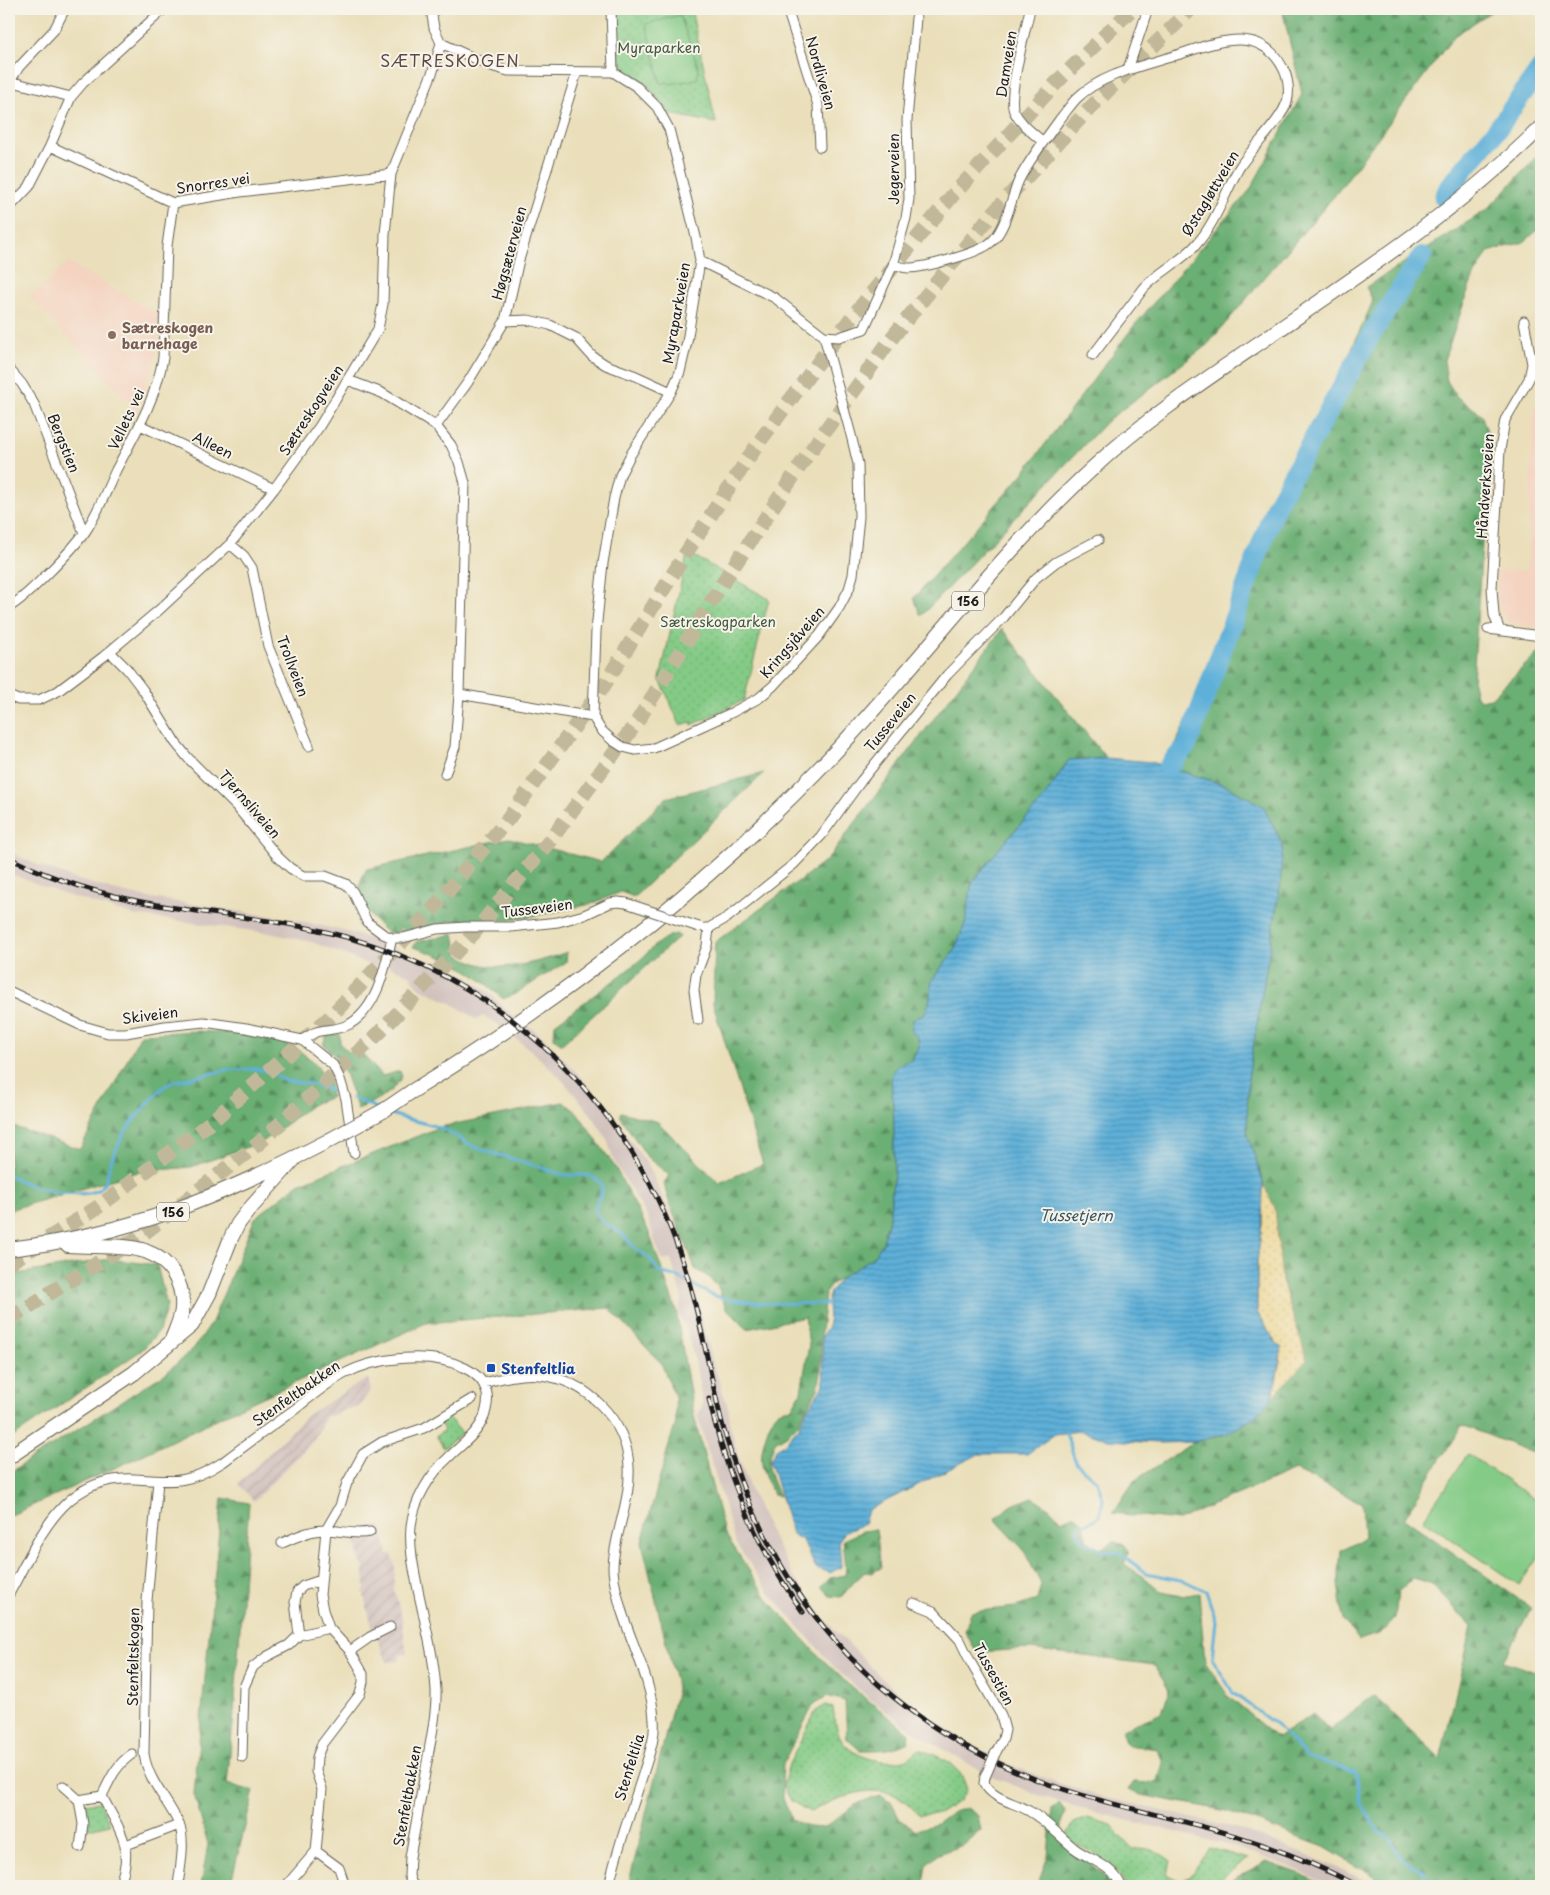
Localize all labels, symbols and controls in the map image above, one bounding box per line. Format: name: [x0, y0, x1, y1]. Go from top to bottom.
street label: Damveien: [990, 29, 1022, 99]
street label: Nordliveien: [800, 34, 842, 112]
park label: Myraparken: [617, 37, 701, 58]
district label: SÆTRESKOGEN: [380, 48, 520, 72]
street label: Jegerveien: [883, 133, 904, 205]
street label: Østagløttveien: [1176, 146, 1244, 240]
street label: Snorres vei: [175, 167, 251, 199]
street label: Høgsæterveien: [486, 204, 532, 302]
street label: Myraparkveien: [657, 261, 695, 365]
place label: Sætreskogen barnehage: [122, 317, 213, 354]
marker: Sætreskogen barnehage: [106, 329, 118, 341]
street label: Sætreskogveien: [274, 361, 348, 459]
street label: Vellets vei: [103, 385, 150, 453]
street label: Bergstien: [43, 410, 85, 476]
street label: Alleen: [189, 426, 237, 464]
street label: Håndverksveien: [1471, 433, 1499, 539]
road number: 156: [952, 592, 984, 610]
street label: Kringsjåveien: [755, 601, 829, 683]
park label: Sætreskogparken: [660, 611, 776, 632]
street label: Trollveien: [272, 632, 314, 700]
street label: Tusseveien: [859, 688, 921, 756]
street label: Tjernsliveien: [214, 765, 286, 843]
street label: Tusseveien: [500, 893, 574, 923]
street label: Skiveien: [121, 1001, 179, 1029]
road number: 156: [157, 1202, 189, 1222]
water label: Tussetjern: [1039, 1203, 1113, 1226]
street label: Stenfeltbakken: [248, 1355, 344, 1431]
place label: Stenfeltlia: [501, 1358, 576, 1379]
marker: Stenfeltlia: [485, 1362, 497, 1374]
street label: Stenfeltskogen: [122, 1607, 144, 1707]
street label: Tussestien: [968, 1639, 1020, 1709]
street label: Stenfeltlia: [609, 1730, 649, 1803]
street label: Stenfeltbakken: [388, 1744, 426, 1848]

